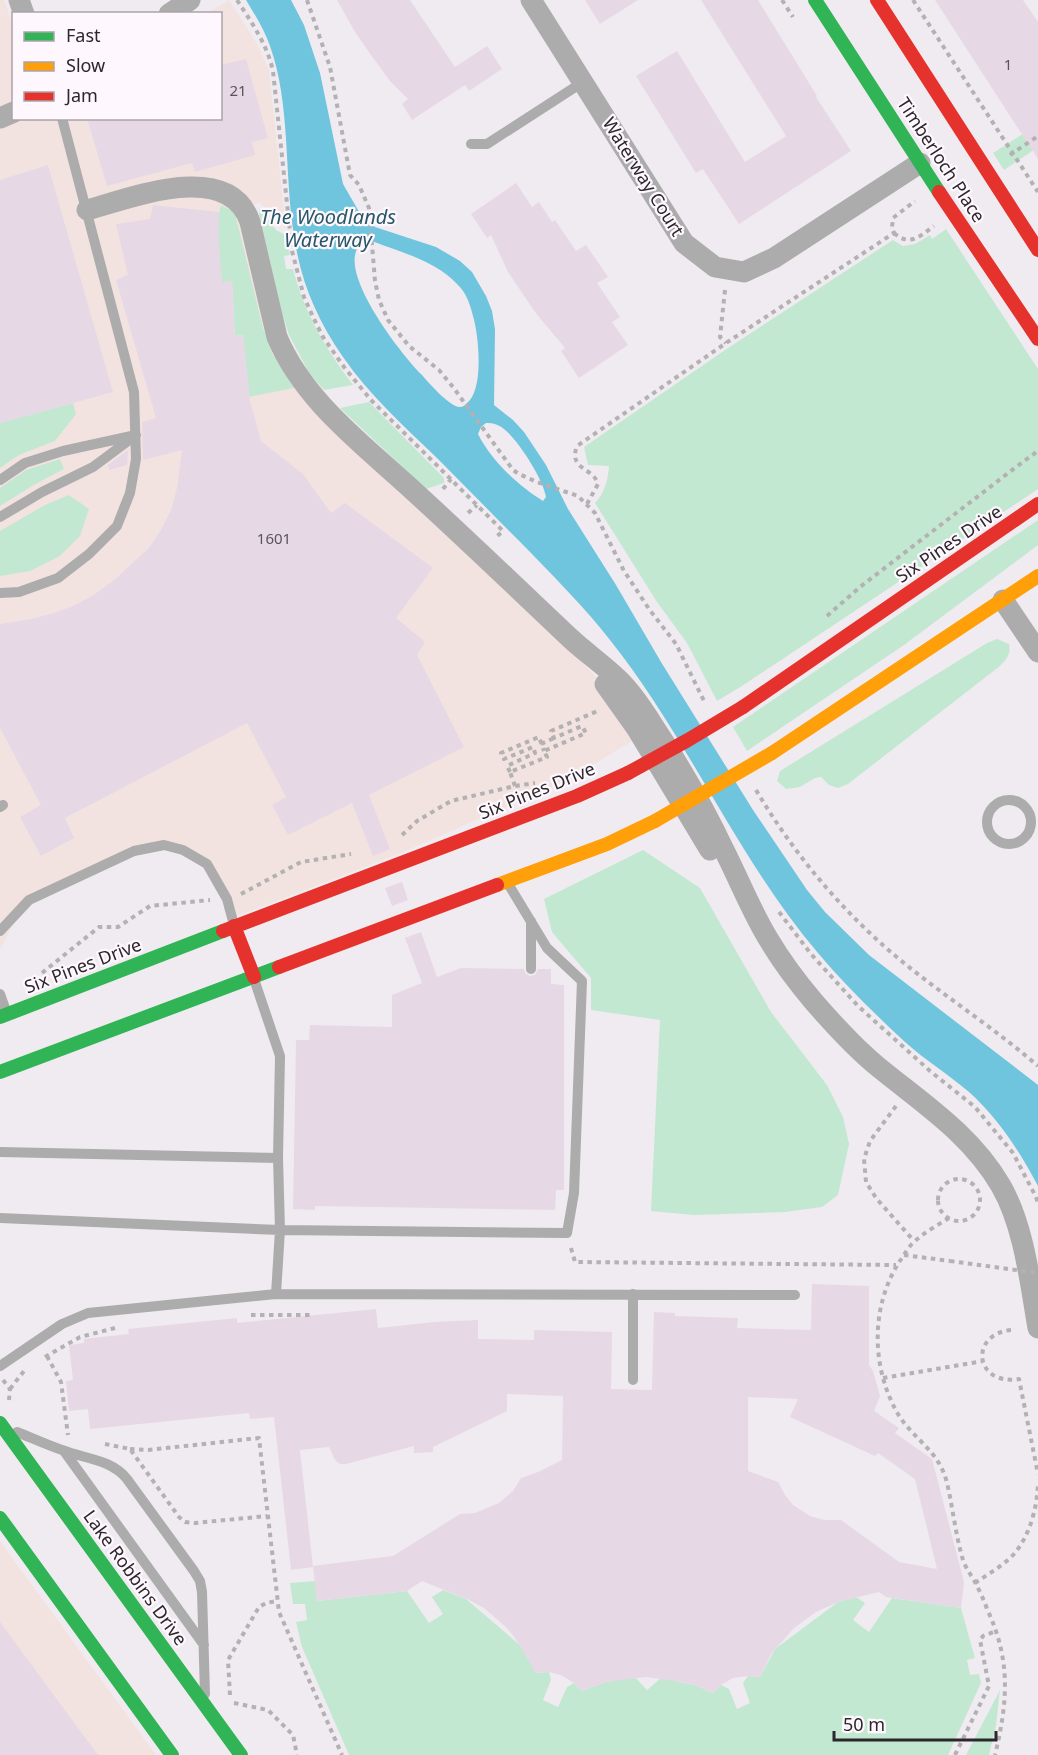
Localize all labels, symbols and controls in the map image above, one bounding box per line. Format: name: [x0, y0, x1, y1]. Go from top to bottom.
legend: [12, 12, 222, 120]
text: Fast: [66, 23, 101, 47]
text: Slow: [66, 53, 105, 77]
house number: 1: [1004, 54, 1012, 74]
house number: 21: [229, 80, 247, 100]
text: Jam: [64, 83, 98, 107]
street label: Timberloch Place: [892, 92, 991, 227]
street label: Waterway Court: [598, 112, 690, 241]
water label: The Woodlands Waterway: [260, 203, 396, 253]
street label: Six Pines Drive: [891, 499, 1006, 588]
house number: 1601: [257, 528, 291, 548]
street label: Six Pines Drive: [475, 756, 598, 824]
street label: Six Pines Drive: [21, 932, 145, 998]
street label: Lake Robbins Drive: [79, 1505, 193, 1650]
scale bar: [834, 1704, 996, 1742]
text: 50 m: [843, 1712, 885, 1736]

